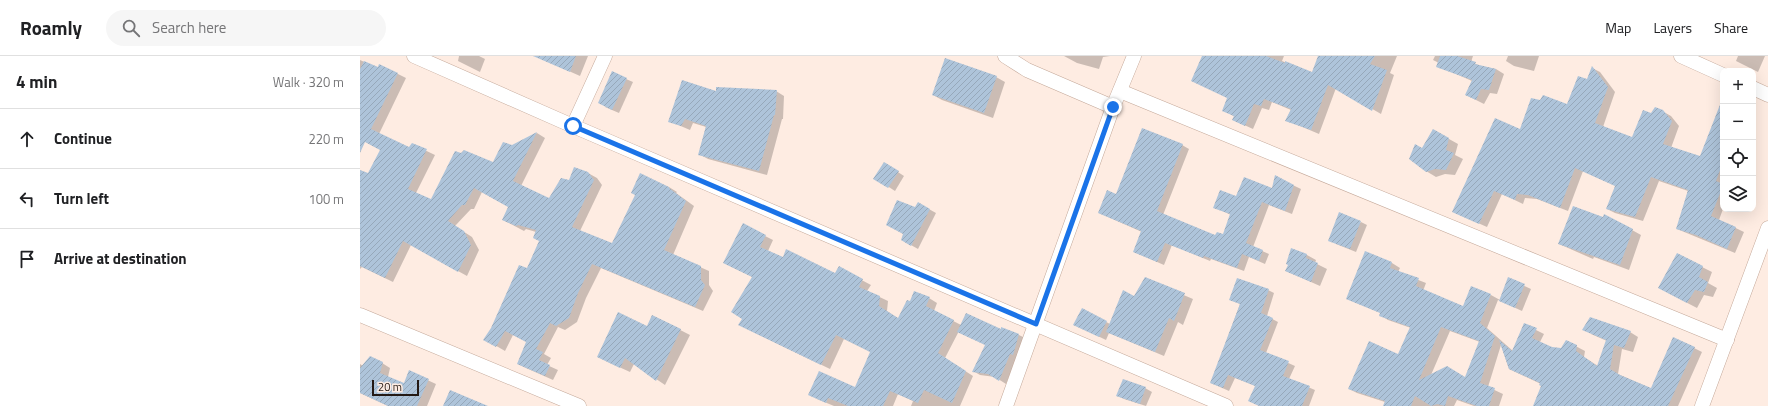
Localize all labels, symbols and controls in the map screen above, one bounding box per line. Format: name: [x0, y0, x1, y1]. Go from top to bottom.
search box: [106, 10, 386, 46]
text: Roamly: [20, 13, 82, 42]
text: Search here: [152, 16, 226, 39]
icon: search: [120, 17, 142, 39]
text: Map: [1605, 17, 1631, 38]
text: Layers: [1653, 17, 1692, 38]
text: Share: [1714, 17, 1748, 38]
map controls: [1720, 68, 1756, 212]
button: +: [1720, 68, 1756, 104]
text: 4 min: [16, 69, 57, 95]
text: Walk · 320 m: [273, 72, 344, 92]
route end: [1104, 98, 1122, 116]
button: −: [1720, 104, 1756, 140]
route start: [564, 117, 582, 135]
text: Continue: [54, 127, 112, 150]
icon: ahead: [16, 128, 38, 150]
text: 220 m: [308, 129, 344, 149]
button: locate: [1720, 140, 1756, 176]
button: layers: [1720, 176, 1756, 212]
text: Turn left: [54, 187, 109, 210]
icon: left: [16, 188, 38, 210]
text: 100 m: [308, 189, 344, 209]
text: Arrive at destination: [54, 247, 187, 270]
icon: arrive: [16, 248, 38, 270]
scale bar: [372, 378, 419, 397]
text: 20 m: [378, 379, 402, 395]

